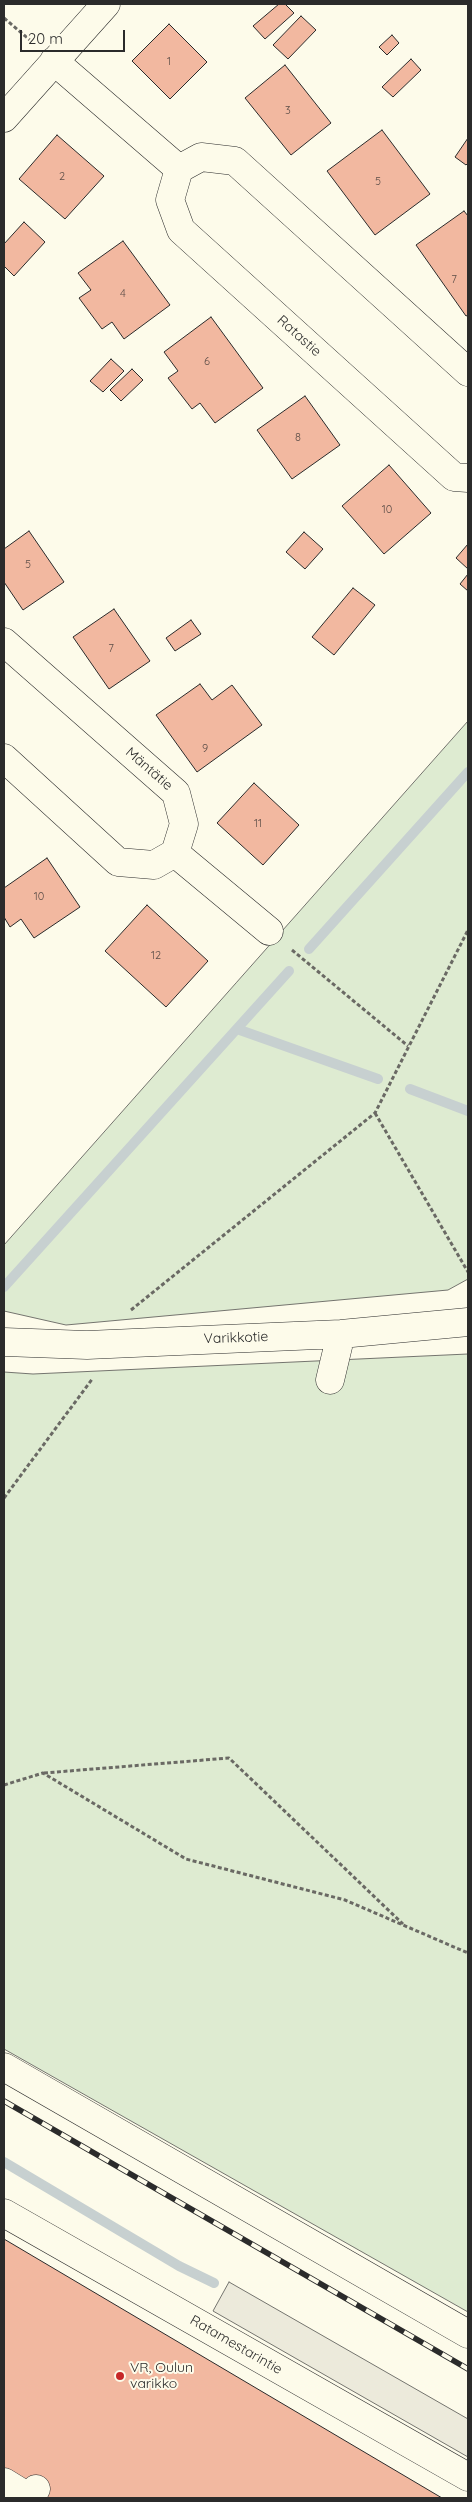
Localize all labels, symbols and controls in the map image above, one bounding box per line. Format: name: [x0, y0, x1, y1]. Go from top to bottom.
scale bar: [22, 20, 128, 52]
text: 20 m: [28, 29, 63, 48]
house number: 1: [167, 55, 171, 69]
house number: 3: [285, 104, 291, 118]
house number: 2: [59, 170, 65, 184]
house number: 5: [375, 175, 381, 189]
house number: 7: [451, 273, 457, 287]
house number: 4: [120, 287, 126, 301]
street label: Ratastie: [274, 312, 324, 360]
house number: 6: [204, 355, 210, 369]
house number: 8: [295, 431, 301, 445]
house number: 10: [382, 503, 392, 517]
house number: 5: [25, 558, 31, 572]
house number: 7: [108, 642, 114, 656]
house number: 9: [202, 742, 208, 756]
street label: Mäntätie: [122, 744, 176, 794]
house number: 11: [254, 817, 262, 831]
house number: 10: [34, 890, 44, 904]
house number: 12: [151, 949, 161, 963]
street label: Varikkotie: [203, 1328, 269, 1348]
street label: Ratamestarintie: [187, 2312, 285, 2378]
place label: VR, Oulun varikko: [130, 2360, 193, 2392]
marker: VR, Oulun varikko: [114, 2370, 126, 2382]

